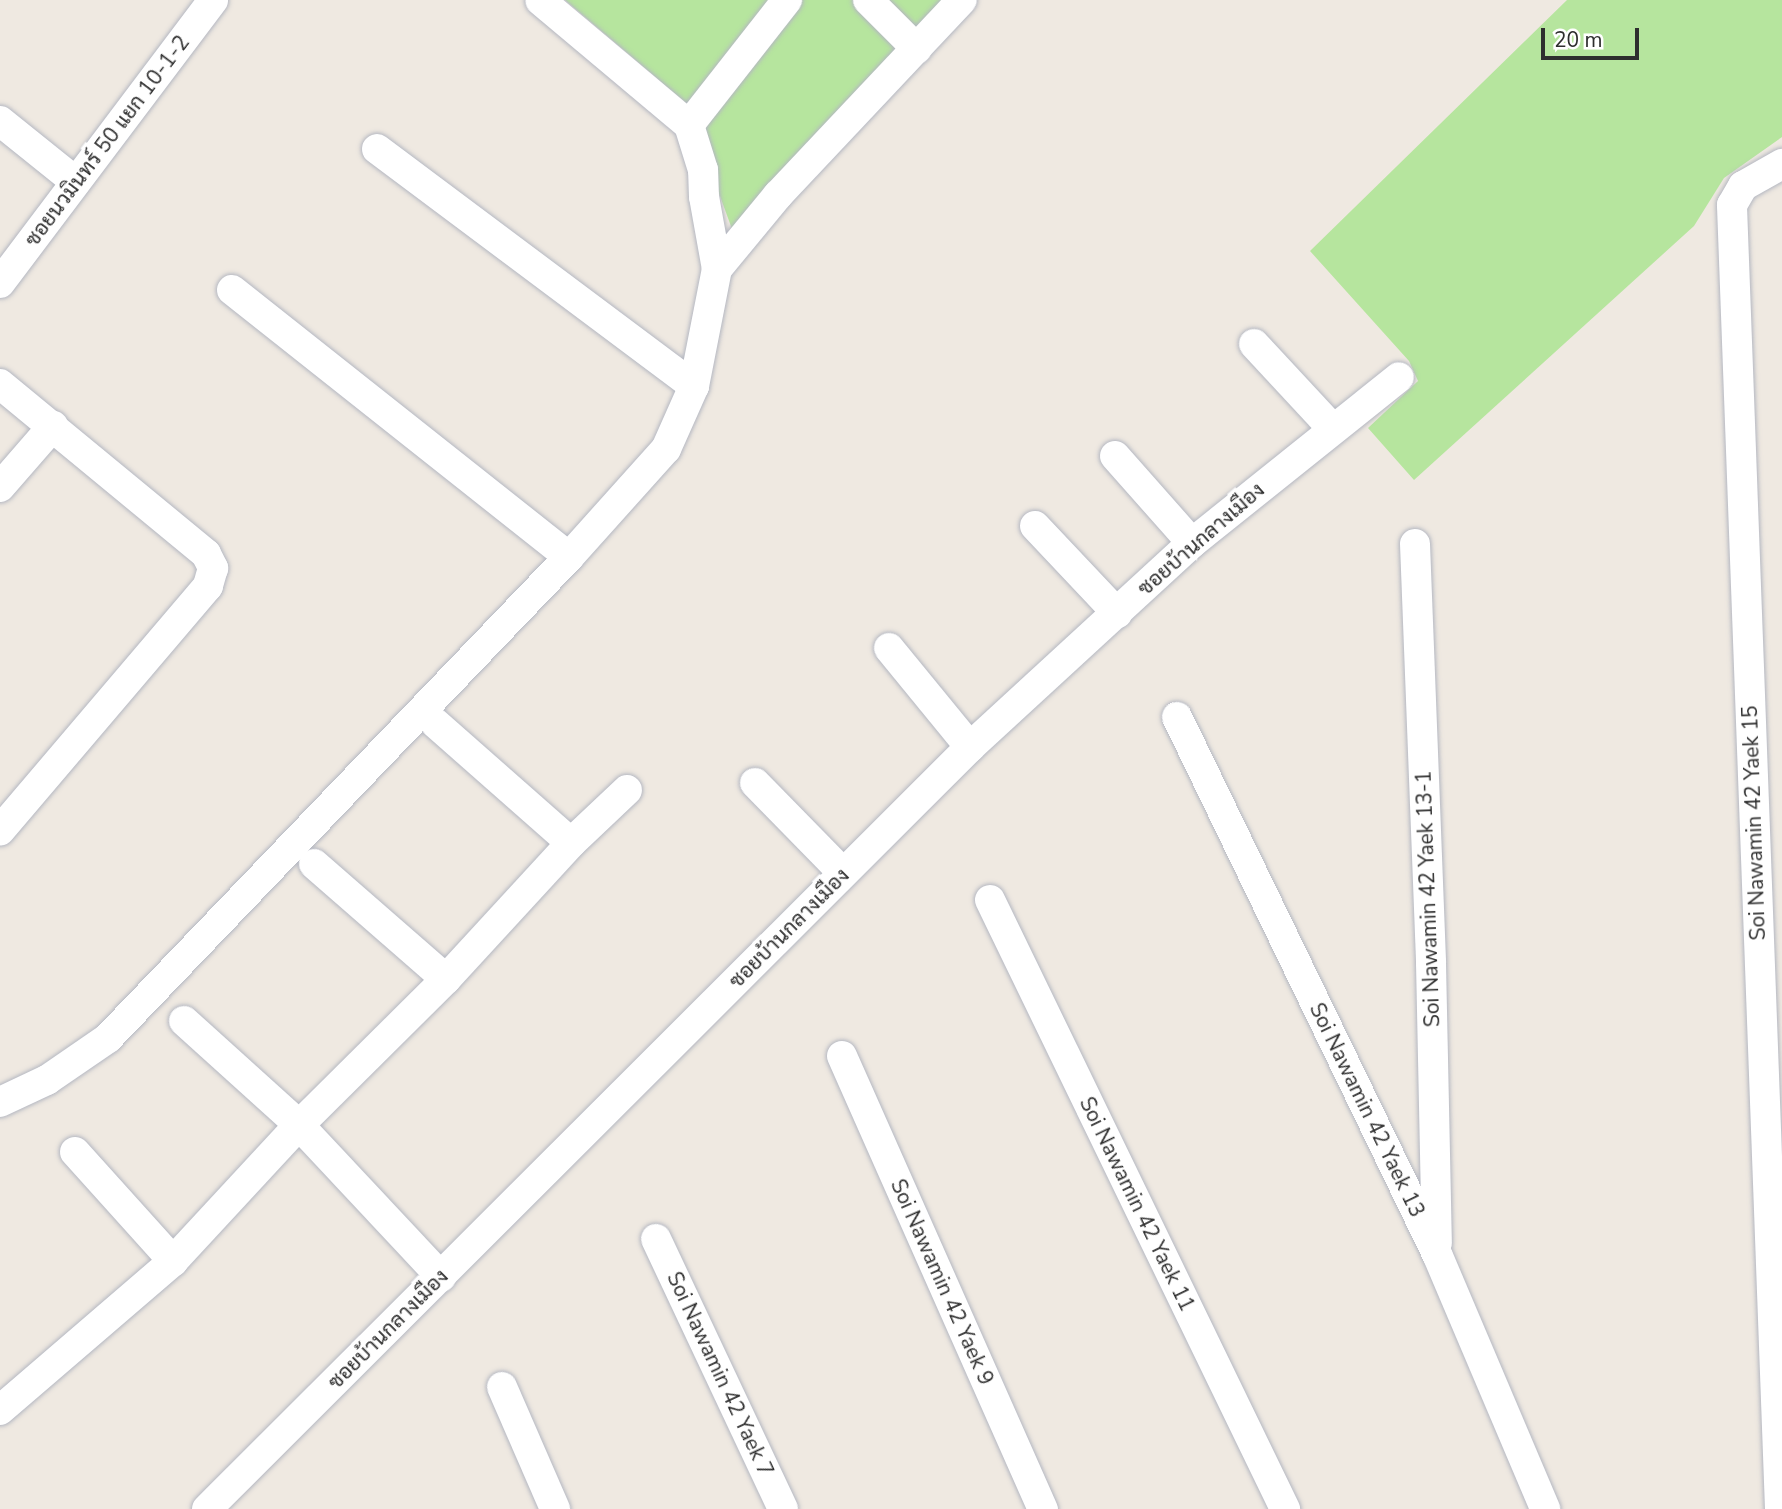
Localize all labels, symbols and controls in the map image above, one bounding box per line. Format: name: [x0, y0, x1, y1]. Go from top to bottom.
scale bar: [1544, 14, 1642, 58]
text: 20 m: [1554, 26, 1603, 54]
street label: ซอยนวมินทร์ 50 แยก 10-1-2: [19, 31, 195, 251]
street label: ซอยบ้านกลางเมือง: [1132, 477, 1270, 601]
street label: Soi Nawamin 42 Yaek 15: [1737, 705, 1771, 941]
street label: Soi Nawamin 42 Yaek 13-1: [1411, 770, 1445, 1028]
street label: ซอยบ้านกลางเมือง: [724, 863, 854, 993]
street label: Soi Nawamin 42 Yaek 13: [1304, 999, 1430, 1221]
street label: Soi Nawamin 42 Yaek 11: [1074, 1093, 1200, 1315]
street label: Soi Nawamin 42 Yaek 9: [885, 1175, 999, 1389]
street label: ซอยบ้านกลางเมือง: [323, 1264, 453, 1394]
street label: Soi Nawamin 42 Yaek 7: [662, 1268, 778, 1480]

